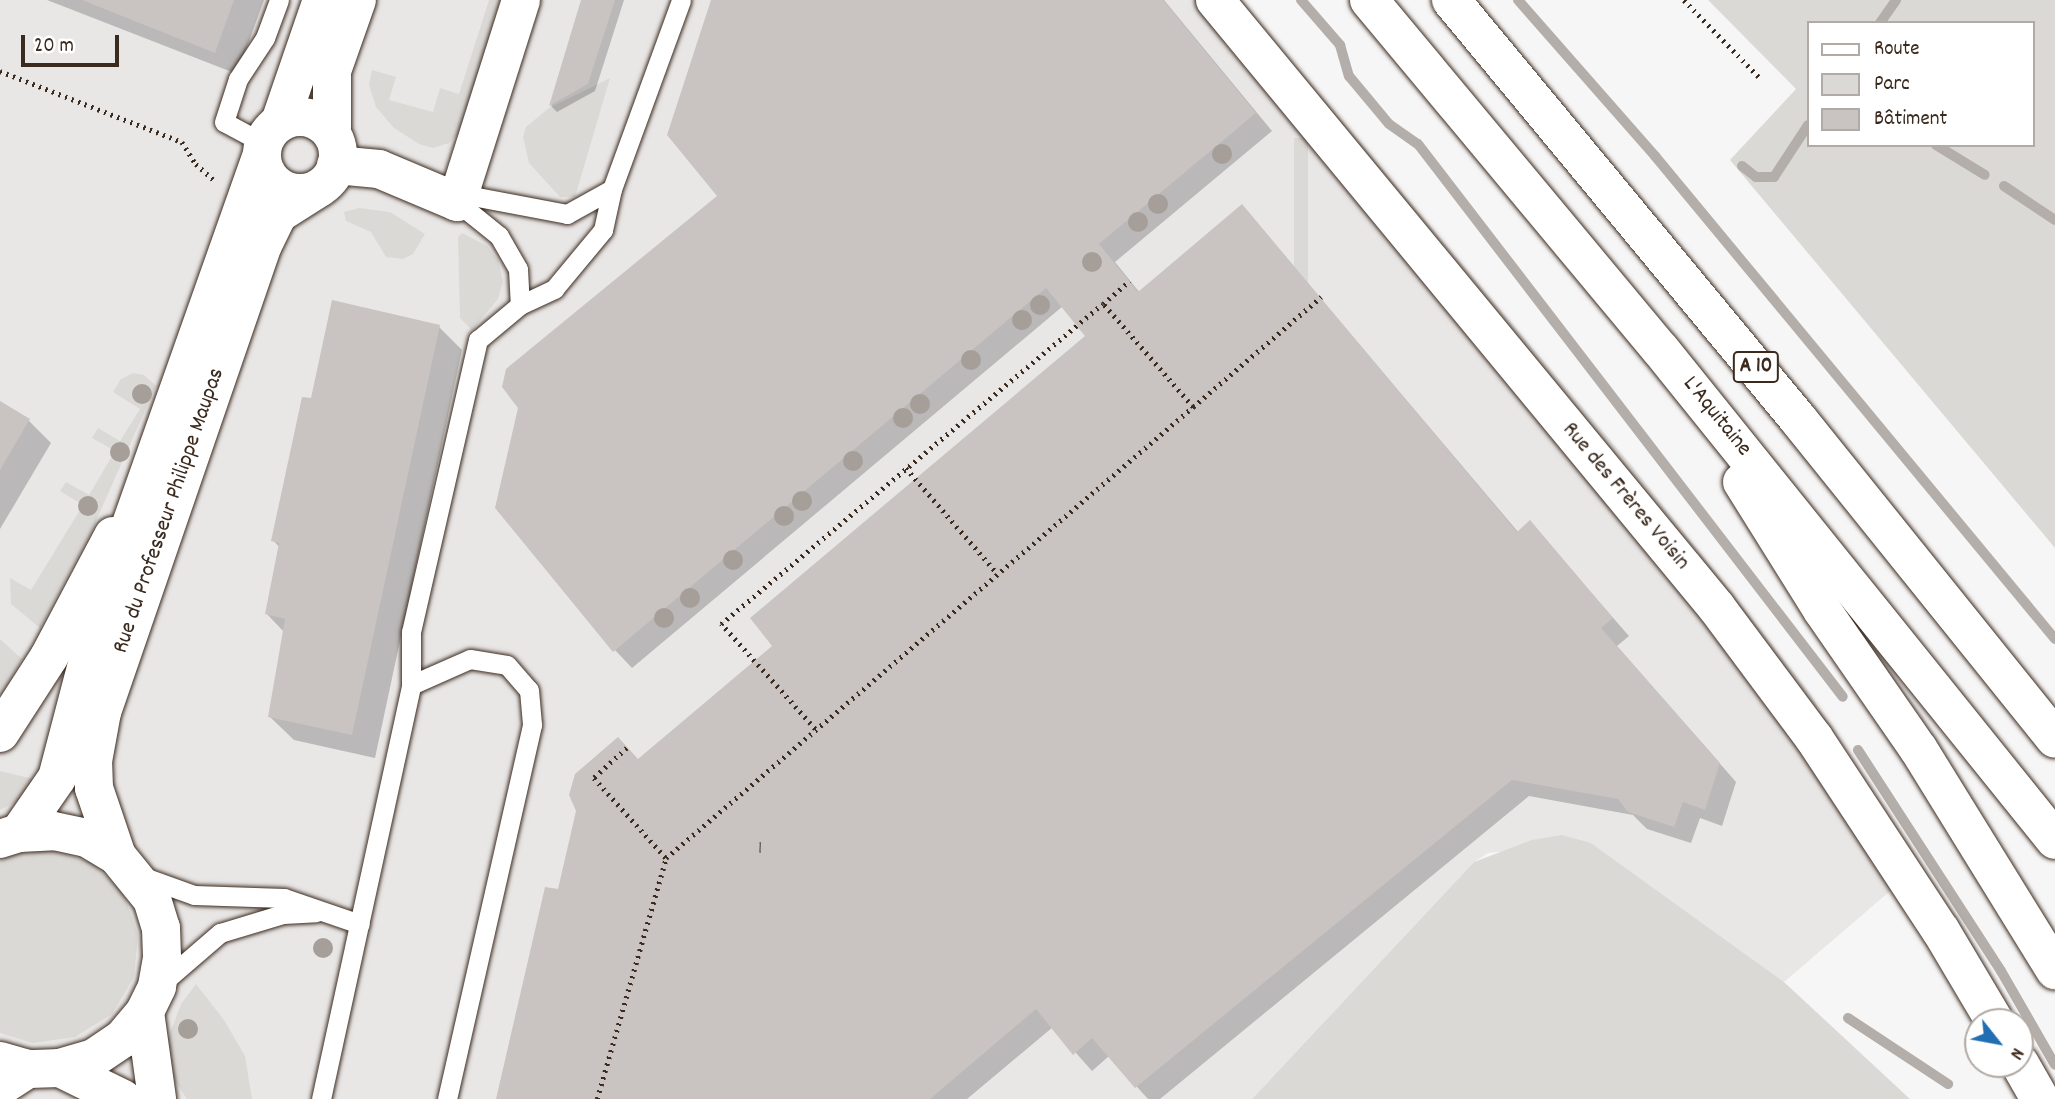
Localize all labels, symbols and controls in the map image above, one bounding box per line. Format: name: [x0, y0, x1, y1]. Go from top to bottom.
scale bar: [24, 21, 122, 65]
legend: [1806, 21, 2034, 147]
text: 20 m: [34, 32, 74, 62]
text: Route: [1874, 35, 1920, 65]
text: Parc: [1874, 70, 1910, 100]
text: Bâtiment: [1874, 105, 1947, 135]
road number: A 10: [1732, 350, 1780, 384]
street label: Rue du Professeur Philippe Maupas: [108, 365, 232, 657]
street label: L'Aquitaine: [1675, 371, 1757, 463]
street label: Rue des Frères Voisin: [1555, 417, 1695, 577]
house number: 1: [758, 839, 762, 861]
north arrow: [1964, 1008, 2034, 1078]
text: N: [2002, 1042, 2030, 1064]

